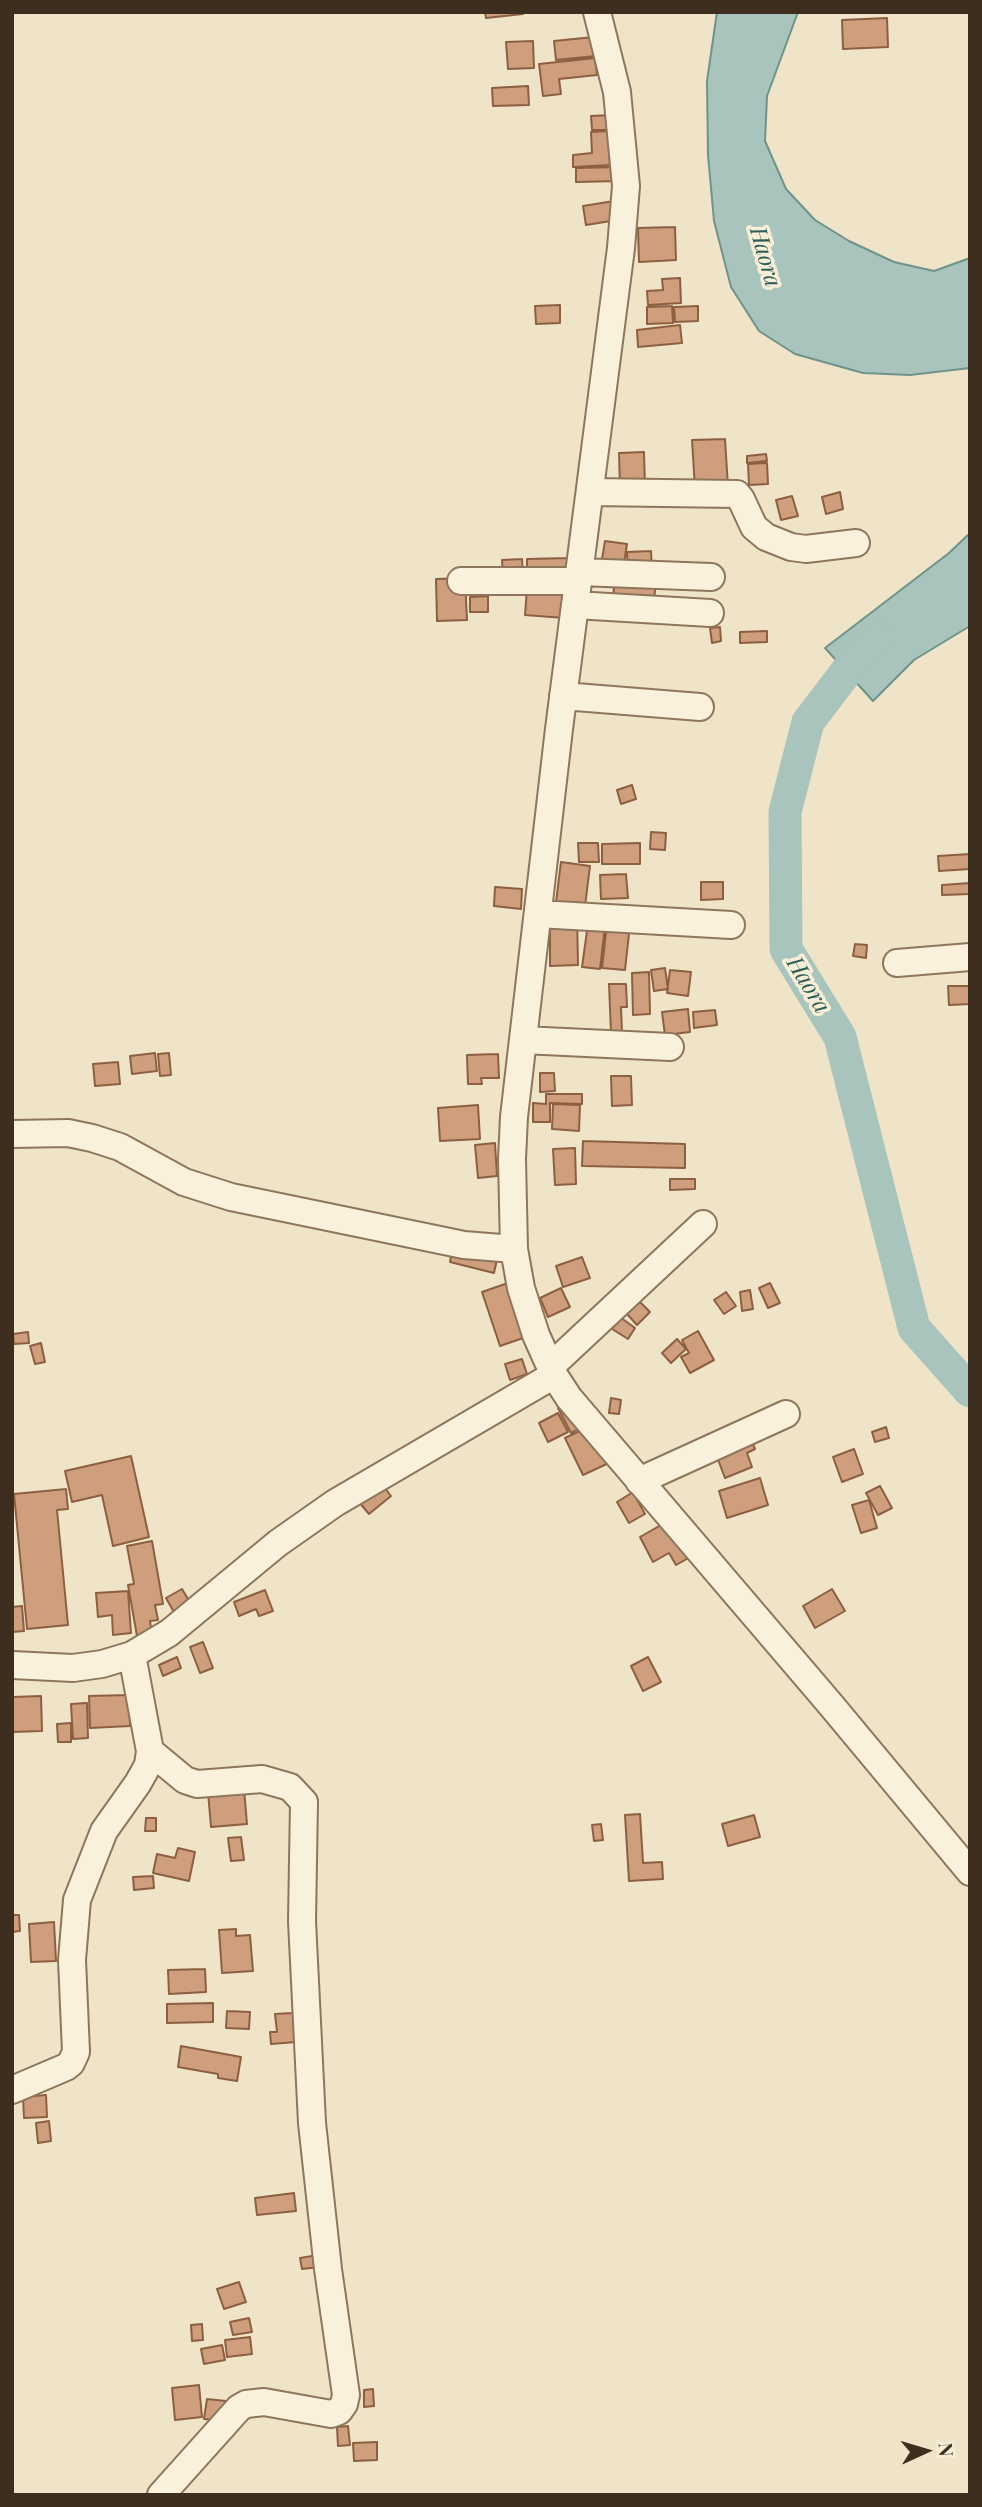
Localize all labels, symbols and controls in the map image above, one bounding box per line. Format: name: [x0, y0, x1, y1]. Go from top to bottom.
water label: Haora: [743, 224, 787, 290]
water label: Haora: [780, 952, 836, 1018]
north arrow: [891, 2416, 961, 2486]
text: N: [934, 2442, 960, 2457]

